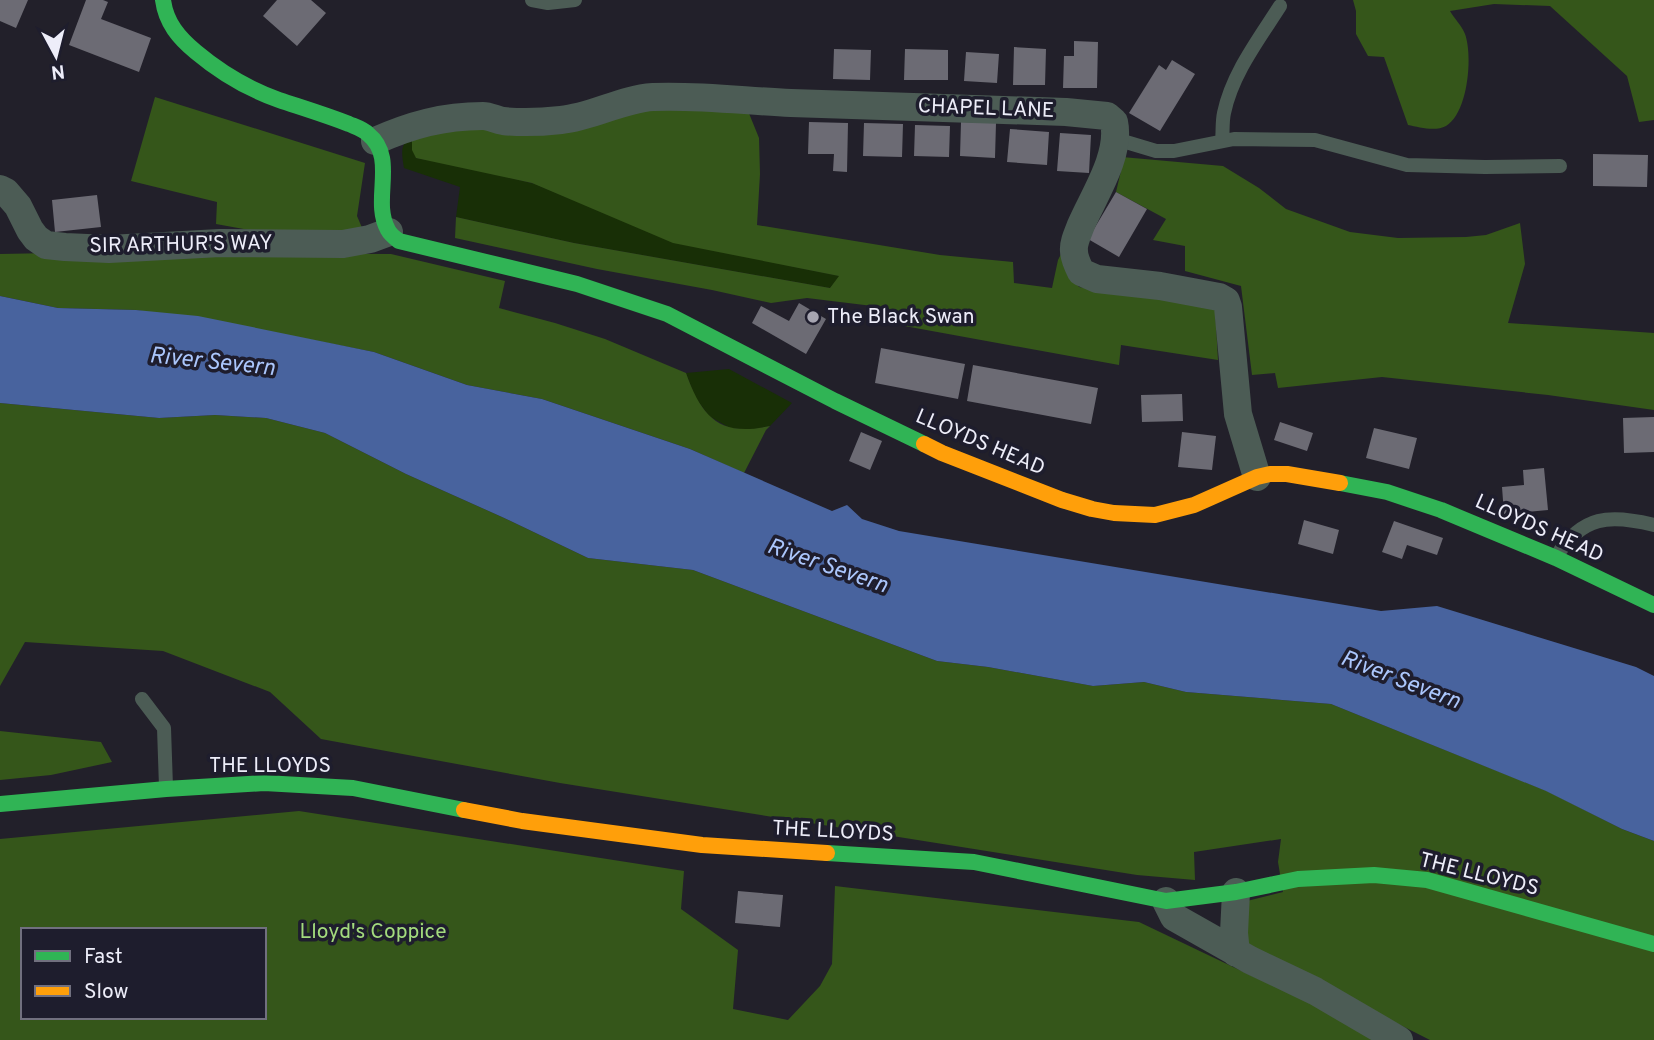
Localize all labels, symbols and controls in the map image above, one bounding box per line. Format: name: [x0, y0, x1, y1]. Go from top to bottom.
north arrow: [21, 21, 91, 91]
text: N: [50, 58, 66, 84]
street label: CHAPEL LANE: [917, 93, 1055, 125]
street label: SIR ARTHUR'S WAY: [89, 230, 273, 260]
place label: The Black Swan: [827, 304, 975, 331]
marker: The Black Swan: [805, 309, 821, 325]
water label: River Severn: [148, 342, 277, 384]
street label: LLOYDS HEAD: [911, 404, 1049, 482]
street label: LLOYDS HEAD: [1470, 489, 1608, 569]
water label: River Severn: [763, 533, 892, 601]
water label: River Severn: [1336, 645, 1464, 717]
street label: THE LLOYDS: [209, 753, 331, 780]
street label: THE LLOYDS: [771, 815, 895, 849]
street label: THE LLOYDS: [1417, 847, 1541, 903]
park label: Lloyd's Coppice: [299, 919, 447, 946]
legend: [21, 928, 266, 1019]
text: Fast: [84, 944, 123, 971]
text: Slow: [84, 979, 129, 1006]

